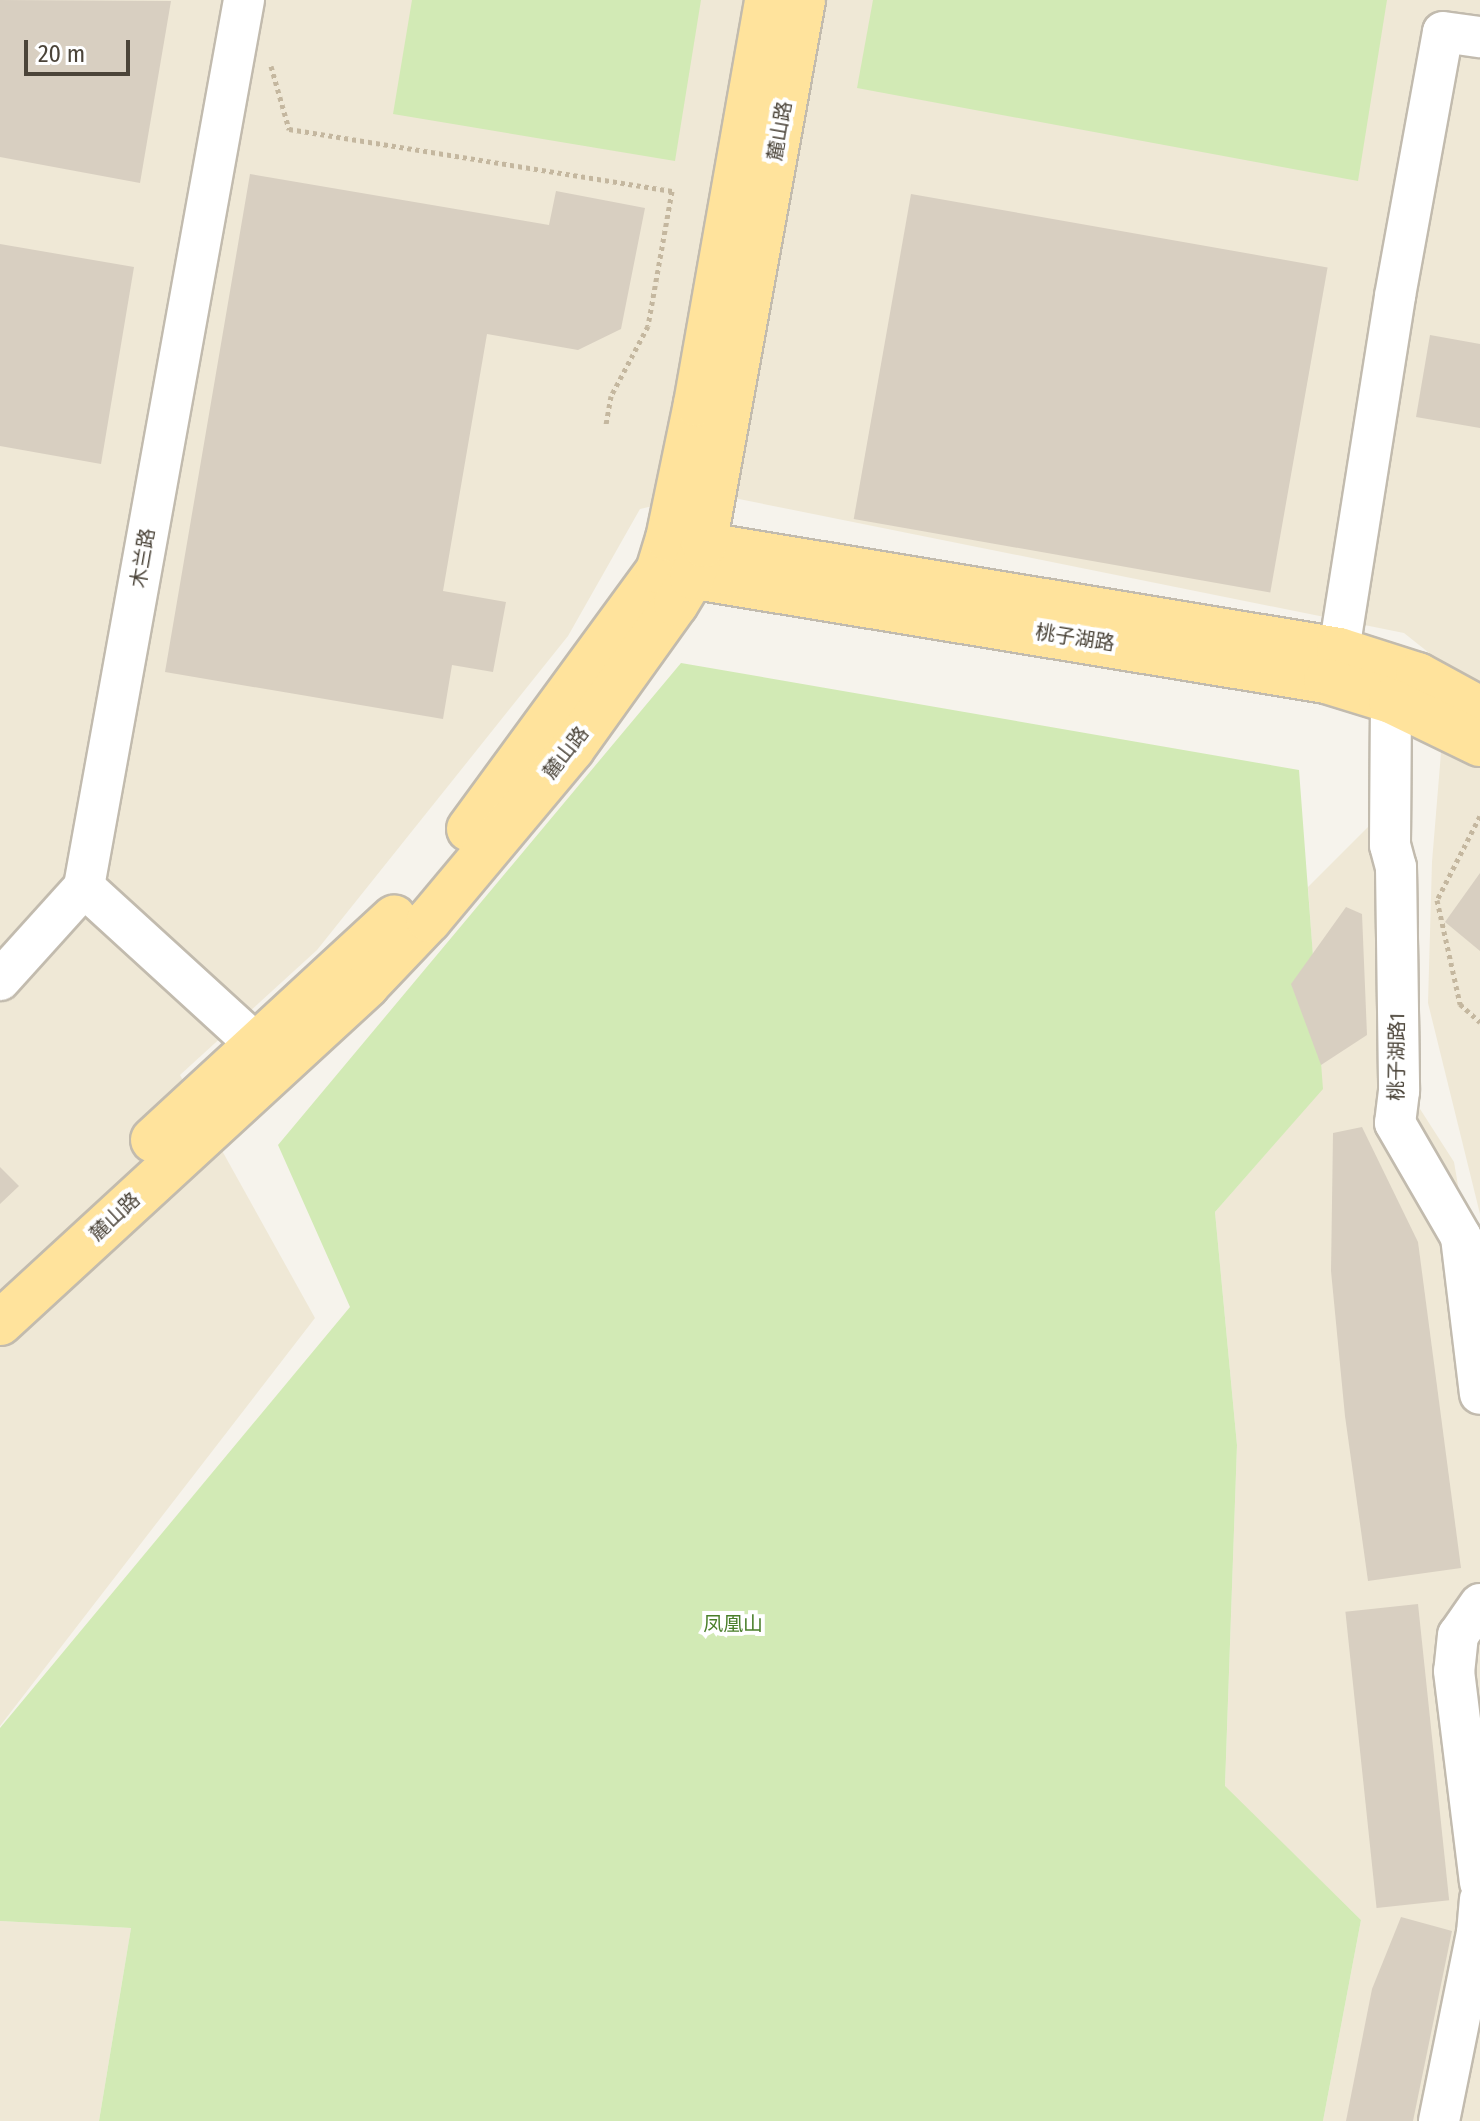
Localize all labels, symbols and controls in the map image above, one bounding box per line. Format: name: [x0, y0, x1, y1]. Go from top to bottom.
scale bar: [28, 24, 134, 74]
text: 20 m: [38, 40, 85, 68]
street label: 麓山路: [763, 99, 797, 163]
street label: 木兰路: [126, 526, 160, 590]
street label: 桃子湖路: [1034, 620, 1116, 656]
street label: 麓山路: [538, 722, 594, 784]
street label: 桃子湖路1: [1384, 1013, 1410, 1101]
street label: 麓山路: [85, 1188, 145, 1246]
park label: 凤凰山: [703, 1612, 763, 1636]

